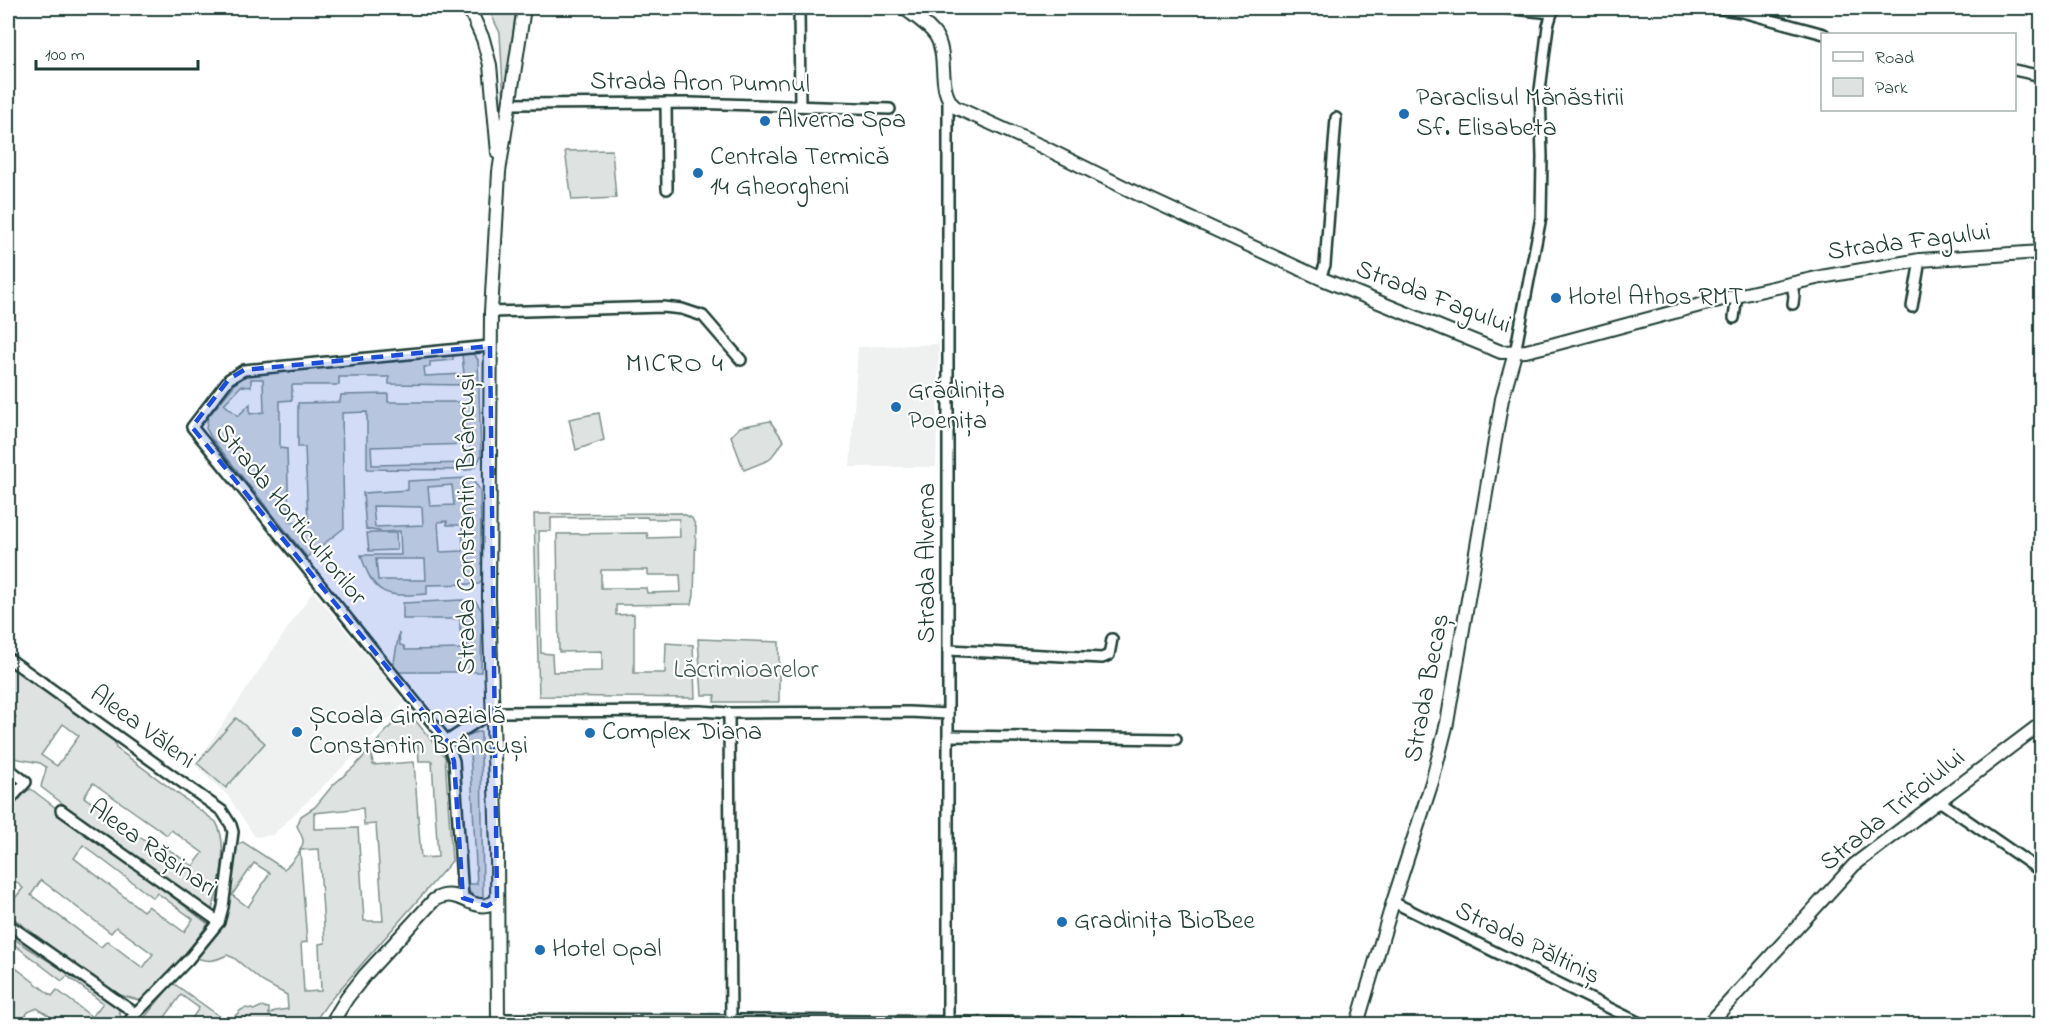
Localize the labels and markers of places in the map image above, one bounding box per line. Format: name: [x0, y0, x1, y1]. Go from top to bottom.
place label: Paraclisul Mănăstirii Sf. Elisabeta: [1416, 80, 1624, 148]
place label: Alverna Spa: [777, 102, 906, 140]
marker: Paraclisul Mănăstirii Sf. Elisabeta: [1397, 107, 1411, 121]
marker: Alverna Spa: [758, 114, 772, 128]
place label: Centrala Termică 14 Gheorgheni: [710, 139, 889, 207]
marker: Centrala Termică 14 Gheorgheni: [691, 166, 705, 180]
place label: Hotel Athos RMT: [1568, 279, 1743, 317]
marker: Hotel Athos RMT: [1549, 291, 1563, 305]
place label: Grădinița Poenița: [908, 373, 1005, 441]
marker: Grădinița Poenița: [889, 400, 903, 414]
place label: Școala Gimnazială Constantin Brâncuși: [309, 698, 528, 766]
place label: Complex Diana: [602, 714, 762, 752]
marker: Școala Gimnazială Constantin Brâncuși: [290, 725, 304, 739]
marker: Complex Diana: [583, 726, 597, 740]
place label: Gradinița BioBee: [1074, 903, 1255, 941]
marker: Gradinița BioBee: [1055, 915, 1069, 929]
place label: Hotel Opal: [552, 931, 662, 969]
marker: Hotel Opal: [533, 943, 547, 957]

